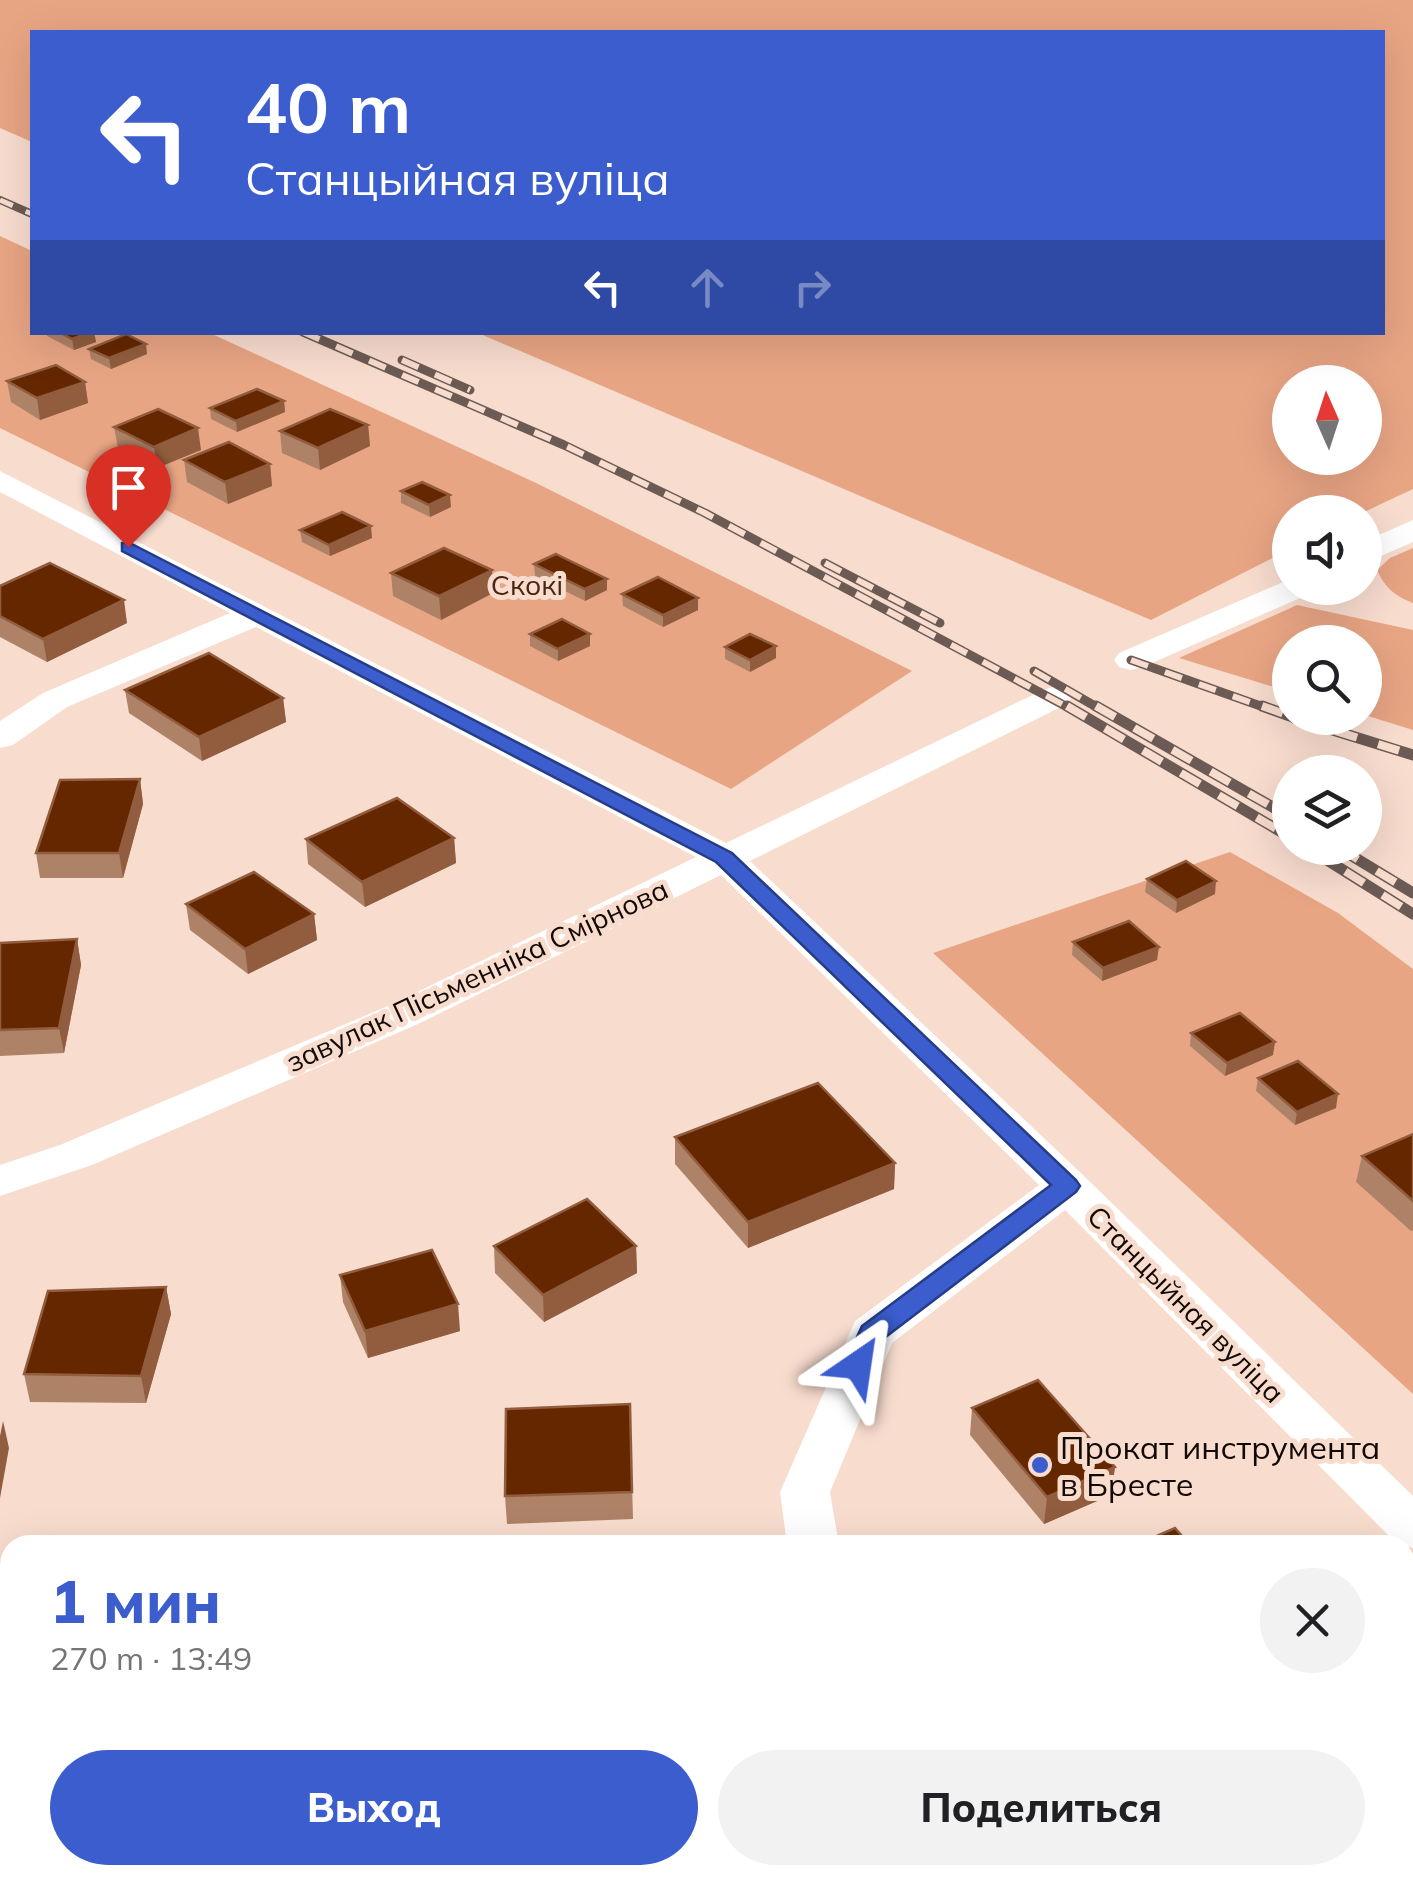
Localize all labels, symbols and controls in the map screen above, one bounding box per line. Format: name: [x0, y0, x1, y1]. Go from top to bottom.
text: 40 m: [245, 63, 411, 151]
icon: left: [80, 70, 210, 200]
text: Станцыйная вуліца: [245, 150, 670, 206]
icon: left: [575, 260, 630, 315]
icon: ahead: [680, 260, 735, 315]
icon: right: [785, 260, 840, 315]
north arrow: [1272, 365, 1382, 475]
map controls: [1272, 365, 1382, 865]
pin: [86, 445, 171, 548]
icon: arrive: [101, 460, 156, 515]
button: sound: [1272, 495, 1382, 605]
park label: Скокі: [491, 567, 563, 602]
button: search: [1272, 625, 1382, 735]
button: layers: [1272, 755, 1382, 865]
street label: завулак Пісьменніка Смірнова: [281, 871, 673, 1079]
street label: Станцыйная вуліца: [1080, 1198, 1292, 1410]
position arrow: [806, 1313, 910, 1417]
place label: Прокат инструмента в Бресте: [1060, 1427, 1380, 1504]
marker: Прокат инструмента в Бресте: [1029, 1454, 1051, 1476]
text: 1 мин: [50, 1563, 221, 1638]
button: close: [1260, 1568, 1365, 1673]
text: 270 m · 13:49: [50, 1638, 252, 1678]
button: Выход: [50, 1750, 698, 1865]
button: Поделиться: [718, 1750, 1365, 1865]

